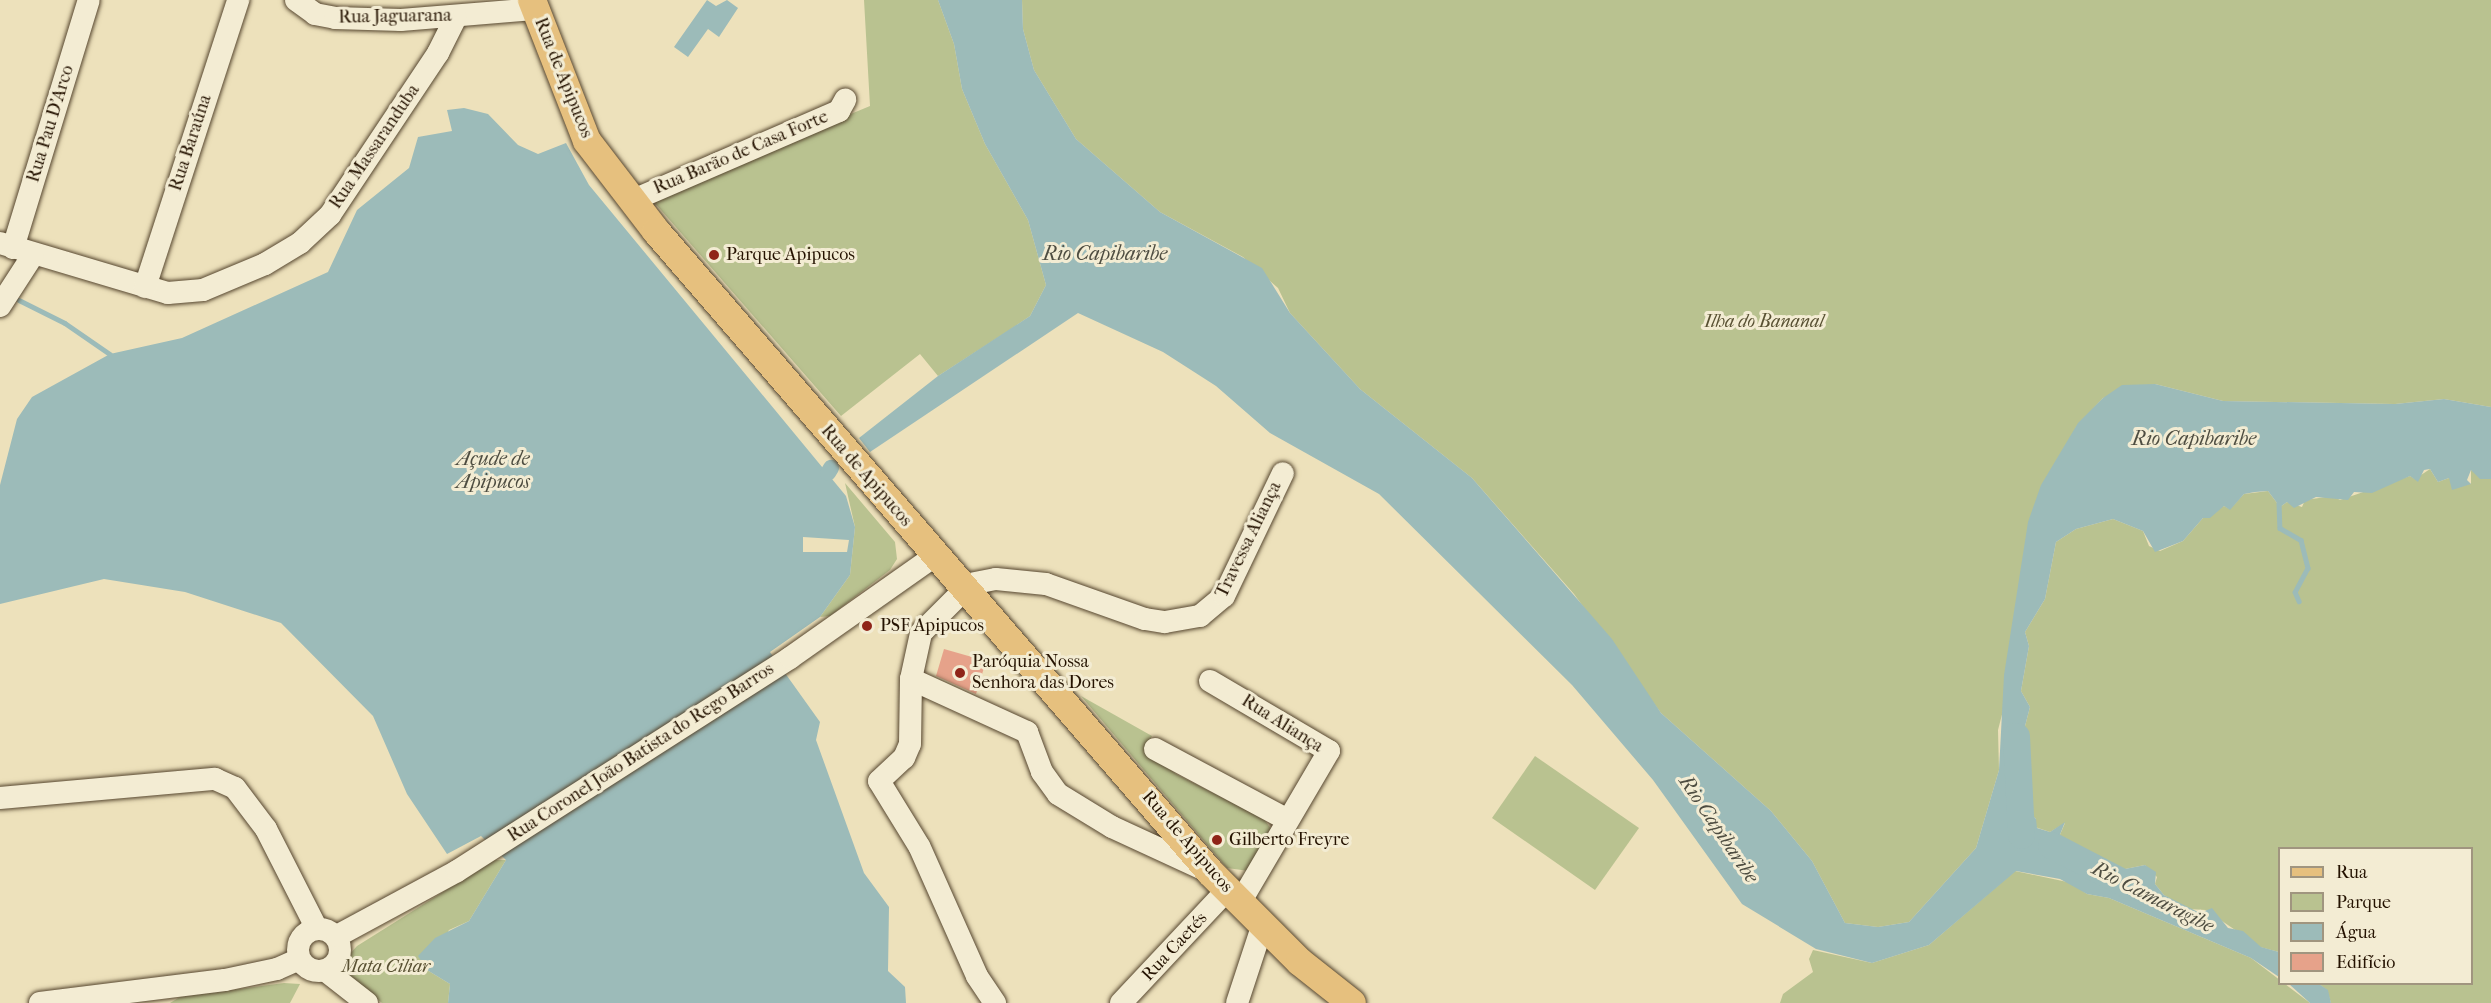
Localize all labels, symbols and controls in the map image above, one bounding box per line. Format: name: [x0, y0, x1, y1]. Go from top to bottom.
street label: Rua Jaguarana: [338, 5, 452, 29]
street label: Rua de Apipucos: [529, 15, 597, 141]
street label: Rua Pau D'Arco: [23, 63, 79, 185]
street label: Rua Massaranduba: [325, 81, 425, 213]
street label: Rua Baraúna: [165, 92, 217, 194]
street label: Rua Barão de Casa Forte: [650, 106, 832, 200]
water label: Rio Capibaribe: [1043, 241, 1167, 265]
place label: Parque Apipucos: [726, 244, 855, 266]
marker: Parque Apipucos: [707, 248, 721, 262]
park label: Ilha do Bananal: [1704, 311, 1824, 333]
street label: Rua de Apipucos: [816, 421, 916, 531]
water label: Rio Capibaribe: [2132, 426, 2256, 450]
water label: Açude de Apipucos: [456, 446, 530, 493]
street label: Travessa Aliança: [1212, 478, 1286, 602]
place label: PSF Apipucos: [880, 615, 984, 637]
marker: PSF Apipucos: [858, 617, 876, 635]
place label: Paróquia Nossa Senhora das Dores: [972, 652, 1114, 694]
street label: Rua Coronel João Batista do Rego Barros: [504, 659, 778, 847]
marker: Paróquia Nossa Senhora das Dores: [953, 666, 967, 680]
street label: Rua Aliança: [1237, 690, 1327, 758]
water label: Rio Capibaribe: [1674, 771, 1764, 887]
street label: Rua de Apipucos: [1137, 787, 1237, 897]
place label: Gilberto Freyre: [1229, 829, 1349, 851]
marker: Gilberto Freyre: [1210, 833, 1224, 847]
legend: [2278, 847, 2473, 985]
water label: Rio Camaragibe: [2088, 856, 2218, 938]
text: Rua: [2336, 862, 2367, 883]
text: Parque: [2336, 892, 2391, 913]
street label: Rua Caetés: [1138, 908, 1212, 986]
text: Água: [2336, 922, 2376, 943]
text: Edifício: [2336, 952, 2395, 973]
park label: Mata Ciliar: [342, 956, 430, 978]

